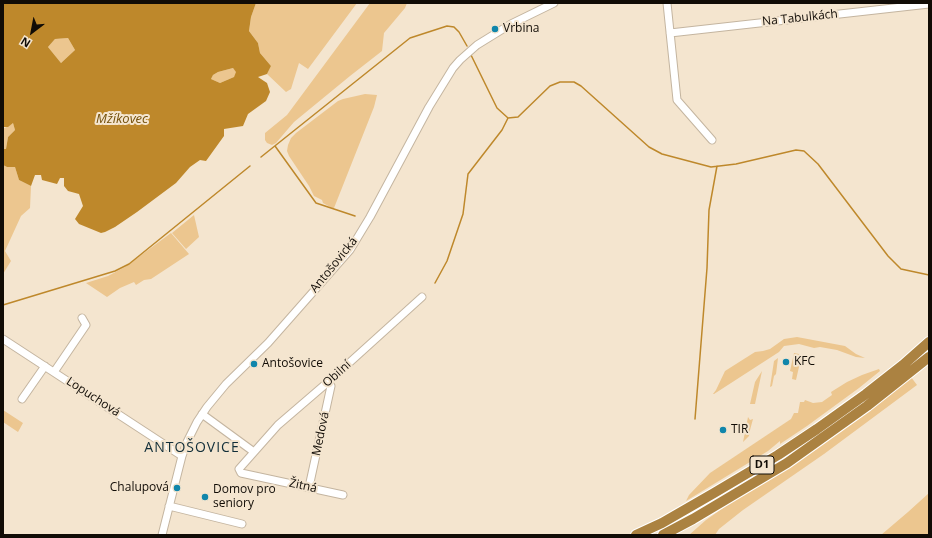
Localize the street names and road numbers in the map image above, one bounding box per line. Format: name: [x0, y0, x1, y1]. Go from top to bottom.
street label: Na Tabulkách: [762, 7, 838, 29]
street label: Antošovická: [307, 234, 361, 296]
street label: Obilní: [320, 358, 354, 390]
street label: Lopuchová: [63, 374, 123, 420]
street label: Medová: [309, 411, 333, 457]
road number: D1: [750, 456, 774, 474]
street label: Žitná: [288, 476, 318, 496]

